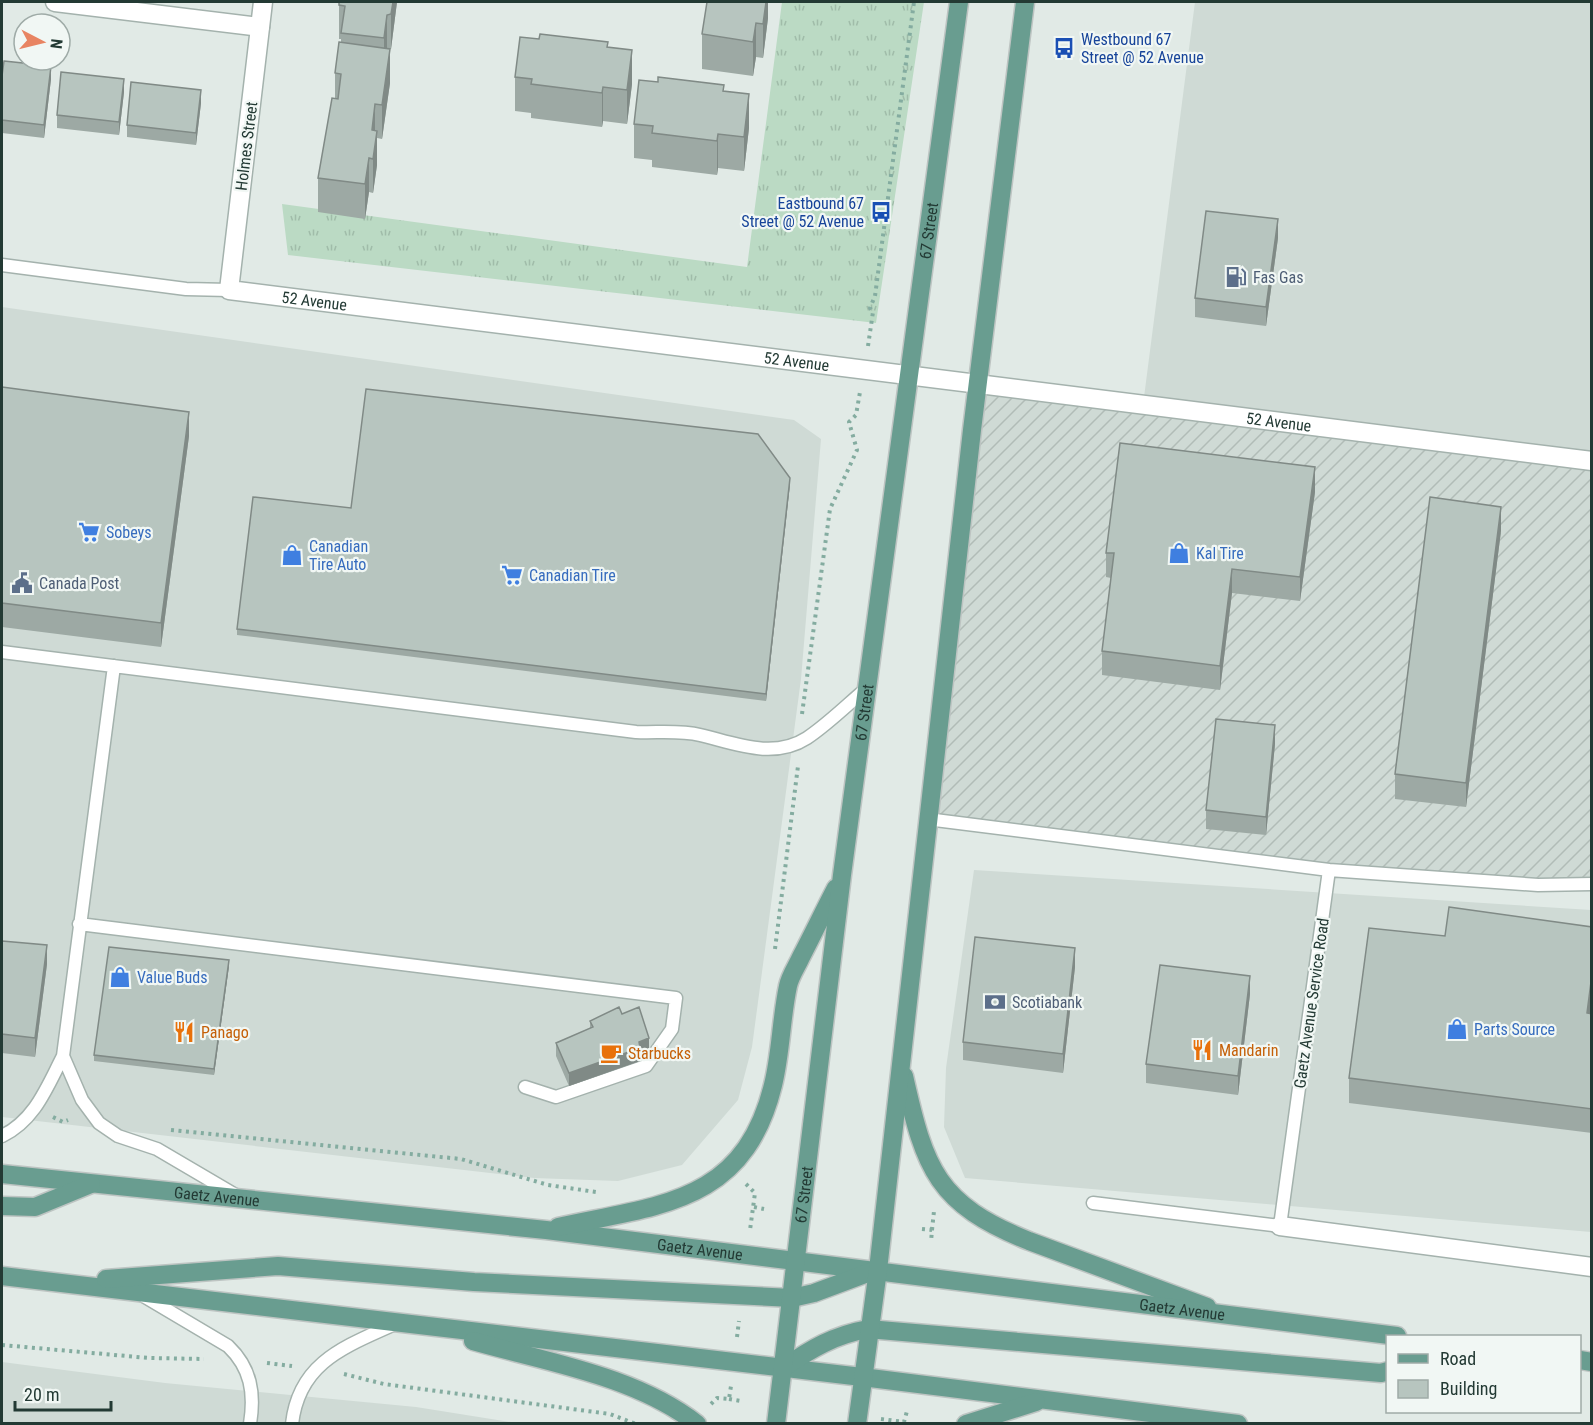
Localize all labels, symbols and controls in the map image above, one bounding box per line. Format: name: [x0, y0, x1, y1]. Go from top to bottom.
north arrow: [12, 12, 72, 72]
place label: Westbound 67 Street @ 52 Avenue: [1081, 30, 1204, 67]
bus stop icon: Westbound 67 Street @ 52 Avenue: [1052, 36, 1076, 60]
text: N: [46, 38, 66, 50]
street label: Holmes Street: [232, 100, 261, 192]
place label: Eastbound 67 Street @ 52 Avenue: [741, 194, 864, 231]
bus stop icon: Eastbound 67 Street @ 52 Avenue: [869, 200, 893, 224]
street label: 67 Street: [916, 201, 942, 260]
fuel station icon: Fas Gas: [1224, 265, 1248, 289]
place label: Fas Gas: [1253, 268, 1303, 287]
street label: 52 Avenue: [281, 288, 348, 315]
street label: 52 Avenue: [763, 348, 830, 375]
street label: 52 Avenue: [1245, 409, 1312, 436]
supermarket icon: Sobeys: [77, 520, 101, 544]
place label: Sobeys: [106, 523, 152, 542]
place label: Canadian Tire Auto: [309, 537, 368, 574]
shop icon: Kal Tire: [1167, 541, 1191, 565]
shop icon: Canadian Tire Auto: [280, 543, 304, 567]
place label: Kal Tire: [1196, 544, 1244, 563]
supermarket icon: Canadian Tire: [500, 563, 524, 587]
place label: Canadian Tire: [529, 566, 616, 585]
public building icon: Canada Post: [10, 571, 34, 595]
place label: Canada Post: [39, 574, 120, 593]
street label: 67 Street: [851, 683, 878, 742]
street label: Gaetz Avenue Service Road: [1290, 917, 1333, 1089]
shop icon: Value Buds: [108, 965, 132, 989]
place label: Value Buds: [137, 968, 208, 987]
bank icon: Scotiabank: [983, 990, 1007, 1014]
place label: Scotiabank: [1012, 993, 1083, 1012]
shop icon: Parts Source: [1445, 1017, 1469, 1041]
restaurant icon: Panago: [172, 1020, 196, 1044]
place label: Parts Source: [1474, 1020, 1555, 1039]
place label: Panago: [201, 1023, 249, 1042]
restaurant icon: Mandarin: [1190, 1038, 1214, 1062]
cafe icon: Starbucks: [599, 1041, 623, 1065]
place label: Mandarin: [1219, 1041, 1278, 1060]
place label: Starbucks: [628, 1044, 691, 1063]
street label: 67 Street: [791, 1165, 817, 1224]
street label: Gaetz Avenue: [173, 1183, 261, 1210]
street label: Gaetz Avenue: [656, 1235, 744, 1264]
street label: Gaetz Avenue: [1138, 1295, 1226, 1324]
legend: [1386, 1335, 1581, 1413]
text: Road: [1440, 1348, 1476, 1369]
scale bar: [15, 1374, 111, 1412]
text: Building: [1440, 1378, 1497, 1399]
text: 20 m: [24, 1384, 59, 1405]

